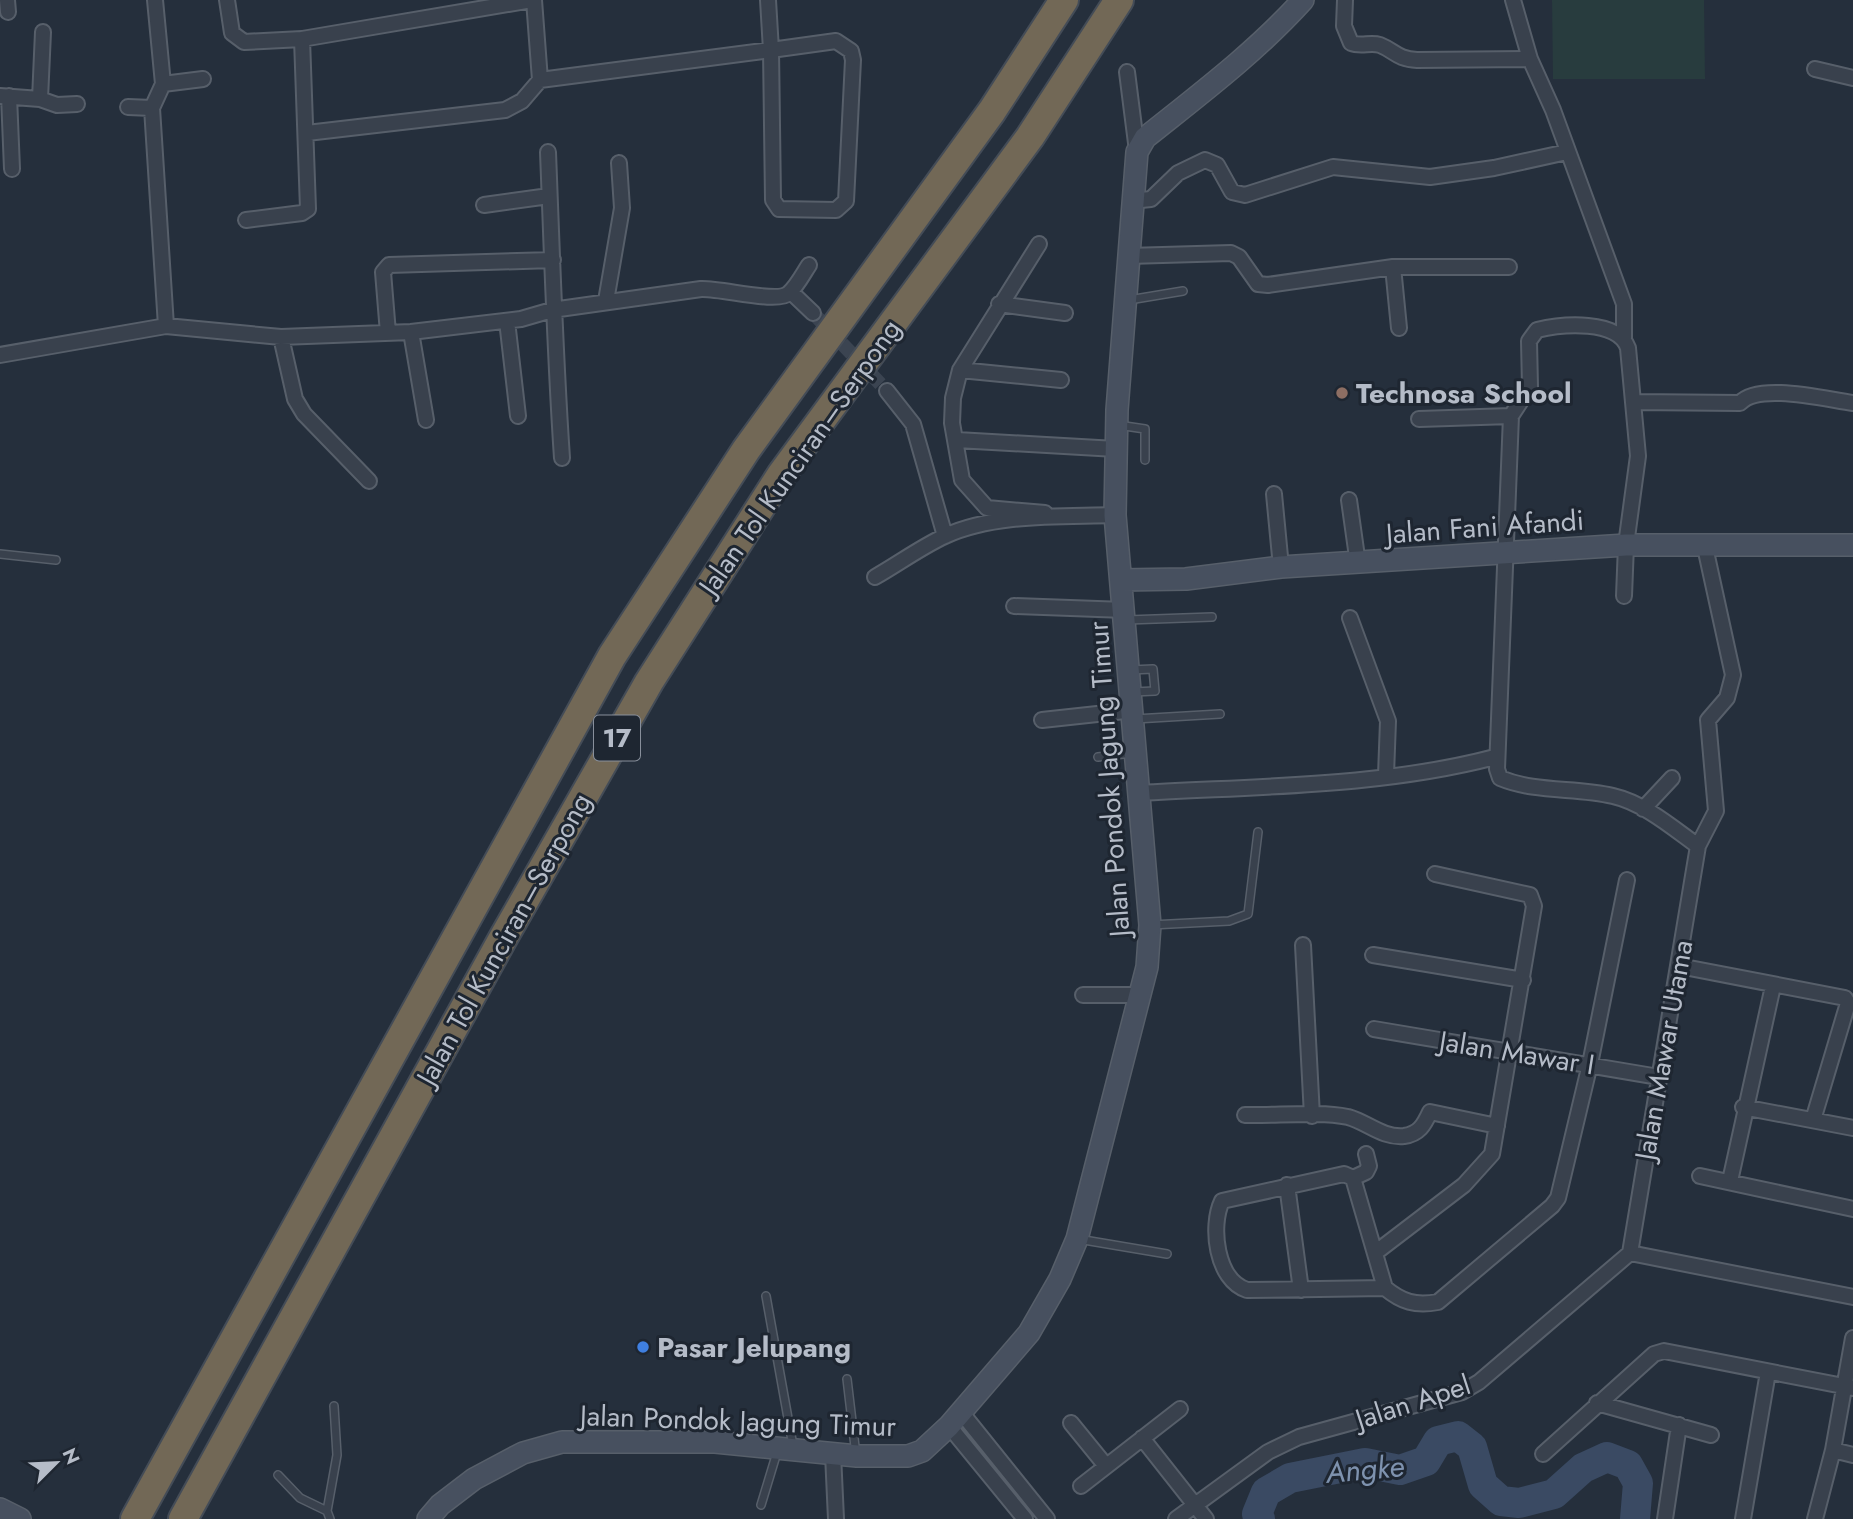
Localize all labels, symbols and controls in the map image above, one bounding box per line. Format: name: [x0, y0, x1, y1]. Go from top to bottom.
street label: Jalan Tol Kunciran–Serpong: [687, 311, 911, 607]
place label: Technosa School: [1356, 373, 1571, 414]
marker: Technosa School: [1334, 385, 1350, 401]
street label: Jalan Fani Afandi: [1381, 500, 1585, 555]
street label: Jalan Pondok Jagung Timur: [1078, 620, 1141, 942]
road number: 17: [594, 716, 640, 760]
street label: Jalan Tol Kunciran–Serpong: [405, 785, 602, 1096]
street label: Jalan Mawar Utama: [1624, 937, 1704, 1167]
street label: Jalan Mawar I: [1433, 1020, 1598, 1085]
place label: Pasar Jelupang: [657, 1327, 851, 1368]
marker: Pasar Jelupang: [635, 1339, 651, 1355]
street label: Jalan Apel: [1347, 1364, 1476, 1441]
street label: Jalan Pondok Jagung Timur: [575, 1395, 897, 1447]
north arrow: [21, 1428, 91, 1498]
text: N: [56, 1444, 86, 1469]
water label: Angke: [1323, 1444, 1406, 1494]

